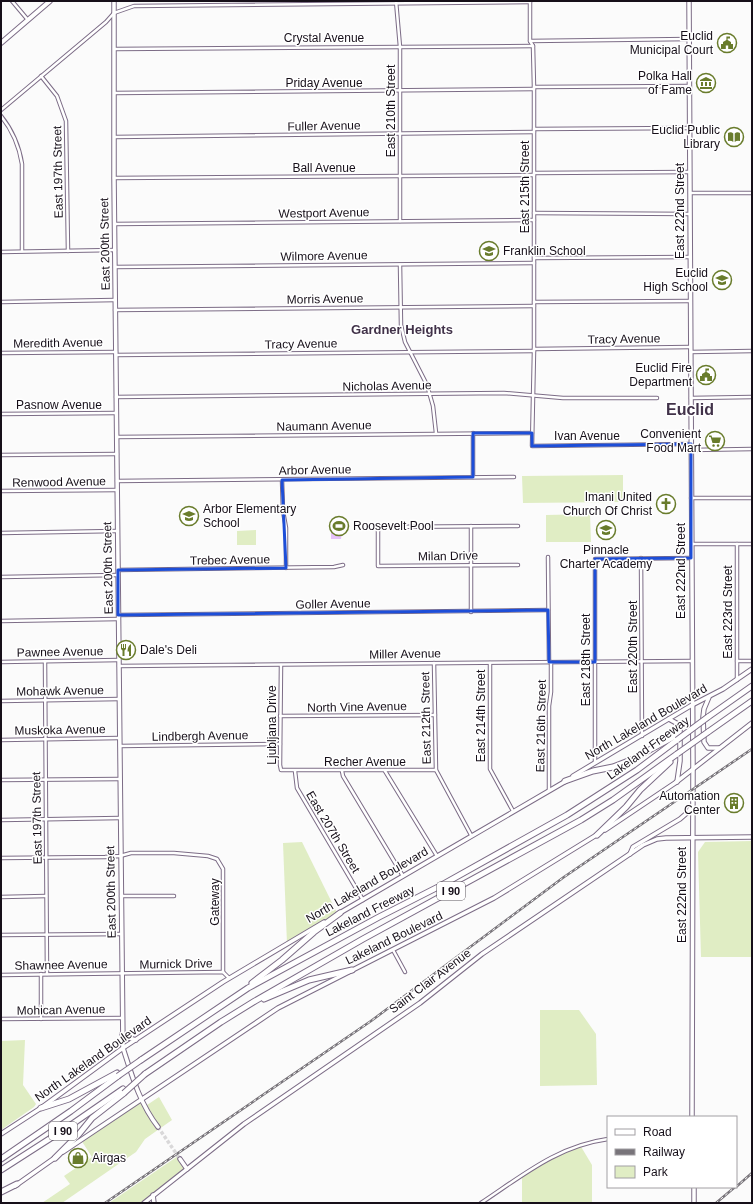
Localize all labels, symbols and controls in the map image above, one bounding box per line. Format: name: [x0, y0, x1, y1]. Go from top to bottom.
place label: Euclid Municipal Court: [630, 29, 714, 57]
street label: Crystal Avenue: [284, 31, 365, 45]
public building icon: Euclid Municipal Court: [716, 32, 738, 54]
street label: East 210th Street: [384, 64, 398, 157]
place label: Polka Hall of Fame: [638, 69, 692, 97]
museum icon: Polka Hall of Fame: [695, 72, 717, 94]
street label: Priday Avenue: [285, 76, 363, 90]
street label: Fuller Avenue: [287, 118, 361, 134]
place label: Euclid Public Library: [651, 123, 720, 151]
street label: East 197th Street: [50, 125, 66, 218]
library icon: Euclid Public Library: [723, 126, 745, 148]
street label: East 215th Street: [518, 140, 532, 233]
street label: Ball Avenue: [292, 161, 356, 175]
street label: East 222nd Street: [673, 162, 687, 259]
street label: East 200th Street: [97, 197, 113, 290]
street label: Westport Avenue: [278, 205, 370, 221]
school or university icon: Franklin School: [478, 240, 500, 262]
place label: Franklin School: [503, 244, 586, 258]
street label: Wilmore Avenue: [280, 248, 368, 264]
place label: Euclid High School: [643, 266, 708, 294]
school or university icon: Euclid High School: [711, 269, 733, 291]
street label: Morris Avenue: [287, 291, 364, 307]
district label: Gardner Heights: [351, 322, 453, 337]
street label: Tracy Avenue: [588, 331, 661, 347]
street label: Meredith Avenue: [13, 335, 103, 351]
street label: Tracy Avenue: [265, 336, 338, 352]
place label: Euclid Fire Department: [629, 361, 693, 389]
public building icon: Euclid Fire Department: [695, 364, 717, 386]
street label: Nicholas Avenue: [342, 378, 432, 394]
street label: Pasnow Avenue: [16, 398, 102, 412]
district label: Euclid: [666, 401, 714, 418]
street label: Naumann Avenue: [276, 418, 372, 434]
place label: Convenient Food Mart: [640, 427, 702, 455]
street label: Ivan Avenue: [554, 429, 620, 443]
supermarket icon: Convenient Food Mart: [704, 430, 726, 452]
street label: Arbor Avenue: [279, 462, 352, 478]
street label: Renwood Avenue: [12, 474, 106, 490]
place label: Imani United Church Of Christ: [563, 490, 653, 518]
church icon: Imani United Church Of Christ: [655, 493, 677, 515]
place label: Arbor Elementary School: [203, 502, 296, 530]
school or university icon: Arbor Elementary School: [178, 505, 200, 527]
sports icon: Roosevelt Pool: [328, 515, 350, 537]
place label: Roosevelt Pool: [353, 519, 434, 533]
school or university icon: Pinnacle Charter Academy: [595, 519, 617, 541]
street label: East 200th Street: [100, 521, 116, 614]
street label: East 222nd Street: [674, 522, 688, 619]
place label: Pinnacle Charter Academy: [560, 543, 652, 571]
street label: Milan Drive: [418, 548, 478, 564]
street label: Trebec Avenue: [190, 552, 270, 568]
street label: East 223rd Street: [721, 565, 735, 659]
street label: Goller Avenue: [295, 596, 371, 612]
street label: East 220th Street: [626, 600, 640, 693]
street label: East 218th Street: [579, 613, 593, 706]
restaurant icon: Dale's Deli: [115, 639, 137, 661]
place label: Dale's Deli: [140, 643, 197, 657]
street label: Pawnee Avenue: [17, 644, 104, 660]
street label: Miller Avenue: [369, 646, 441, 662]
street label: East 214th Street: [474, 669, 488, 762]
street label: East 212th Street: [418, 671, 434, 764]
street label: East 216th Street: [533, 679, 549, 772]
street label: North Lakeland Boulevard: [582, 681, 710, 763]
street label: Mohawk Avenue: [16, 683, 104, 699]
street label: Ljubljana Drive: [265, 685, 279, 765]
street label: North Vine Avenue: [307, 699, 407, 715]
street label: Lakeland Freeway: [604, 714, 692, 782]
street label: Muskoka Avenue: [14, 722, 106, 738]
street label: Lindbergh Avenue: [152, 728, 249, 744]
street label: Recher Avenue: [324, 755, 406, 769]
street label: East 197th Street: [29, 771, 45, 864]
street label: East 207th Street: [303, 789, 363, 876]
place label: Automation Center: [659, 789, 720, 817]
building icon: Automation Center: [723, 792, 745, 814]
street label: North Lakeland Boulevard: [303, 844, 431, 926]
street label: East 200th Street: [103, 845, 119, 938]
street label: East 222nd Street: [675, 846, 689, 943]
street label: Gateway: [208, 878, 222, 926]
road number: I 90: [437, 882, 465, 900]
street label: Lakeland Freeway: [323, 883, 417, 939]
street label: Lakeland Boulevard: [343, 908, 445, 968]
street label: Saint Clair Avenue: [386, 946, 474, 1016]
street label: Murnick Drive: [139, 956, 213, 972]
street label: Shawnee Avenue: [14, 957, 108, 973]
street label: Mohican Avenue: [17, 1002, 106, 1018]
street label: North Lakeland Boulevard: [32, 1013, 154, 1105]
legend: [607, 1116, 737, 1188]
road number: I 90: [49, 1122, 77, 1140]
text: Road: [643, 1125, 672, 1139]
text: Railway: [643, 1145, 685, 1159]
shop icon: Airgas: [67, 1147, 89, 1169]
place label: Airgas: [92, 1151, 126, 1165]
text: Park: [643, 1165, 669, 1179]

